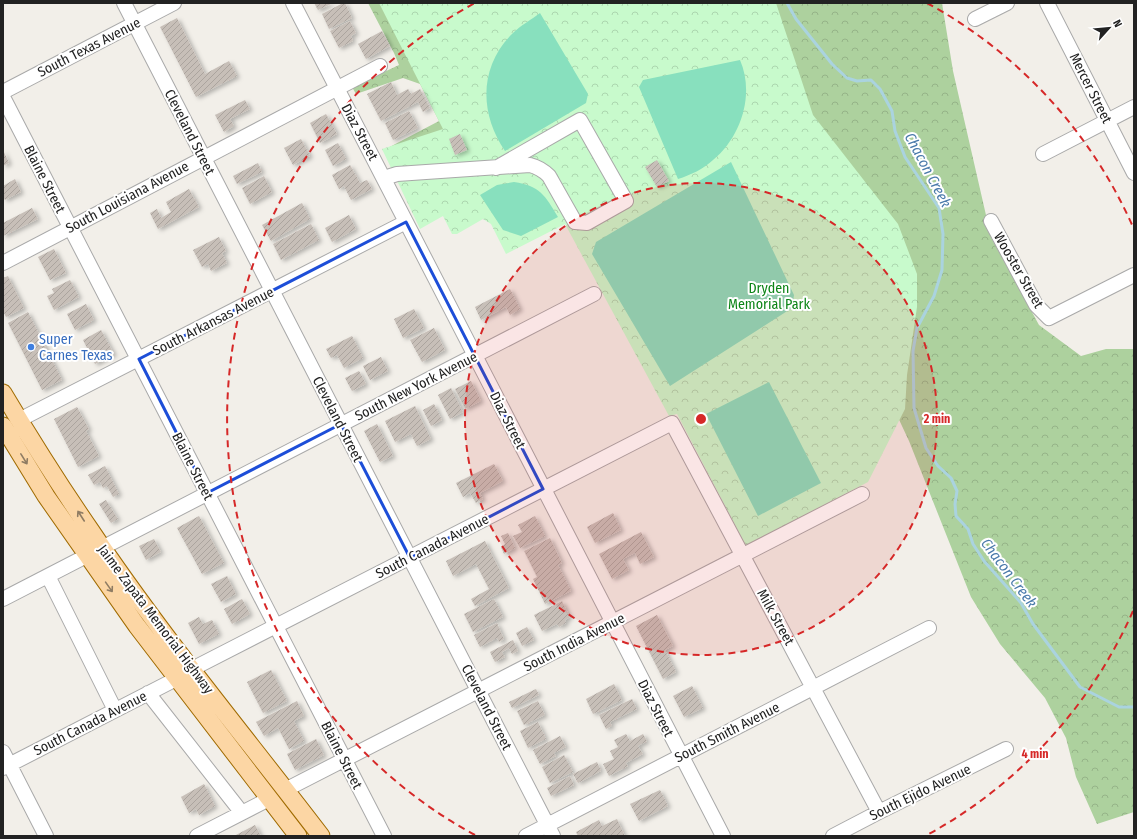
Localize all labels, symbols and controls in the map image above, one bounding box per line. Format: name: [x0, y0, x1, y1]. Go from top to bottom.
north arrow: [1089, 8, 1129, 48]
street label: South Texas Avenue: [35, 14, 144, 81]
text: N: [1110, 18, 1125, 30]
street label: Mercer Street: [1066, 50, 1116, 127]
street label: Cleveland Street: [161, 87, 219, 178]
street label: Diaz Street: [338, 101, 382, 164]
water label: Chacon Creek: [901, 130, 955, 211]
street label: Blaine Street: [20, 143, 69, 216]
street label: South Louisiana Avenue: [63, 158, 192, 237]
street label: Wooster Street: [990, 229, 1047, 312]
park label: Dryden Memorial Park: [728, 280, 810, 313]
street label: South Arkansas Avenue: [150, 283, 277, 359]
place label: Super Carnes Texas: [39, 331, 112, 364]
marker: Super Carnes Texas: [26, 342, 36, 352]
street label: South New York Avenue: [352, 348, 480, 425]
street label: Cleveland Street: [309, 374, 367, 465]
street label: Diaz Street: [486, 389, 529, 452]
centre of rings: [694, 412, 708, 426]
text: 2 min: [923, 412, 950, 426]
street label: Blaine Street: [168, 430, 217, 503]
one-way arrow: [20, 453, 28, 465]
one-way arrow: [76, 510, 85, 521]
street label: South Canada Avenue: [373, 511, 492, 582]
water label: Chacon Creek: [977, 535, 1041, 612]
street label: Jaime Zapata Memorial Highway: [94, 541, 218, 698]
one-way arrow: [105, 582, 113, 593]
street label: Milk Street: [753, 586, 798, 649]
street label: South India Avenue: [521, 610, 628, 675]
street label: Cleveland Street: [458, 662, 516, 753]
street label: Diaz Street: [634, 677, 677, 740]
street label: South Canada Avenue: [31, 688, 150, 759]
street label: South Smith Avenue: [672, 699, 783, 766]
street label: Blaine Street: [317, 719, 366, 792]
text: 4 min: [1021, 747, 1049, 761]
street label: South Ejido Avenue: [867, 761, 974, 824]

